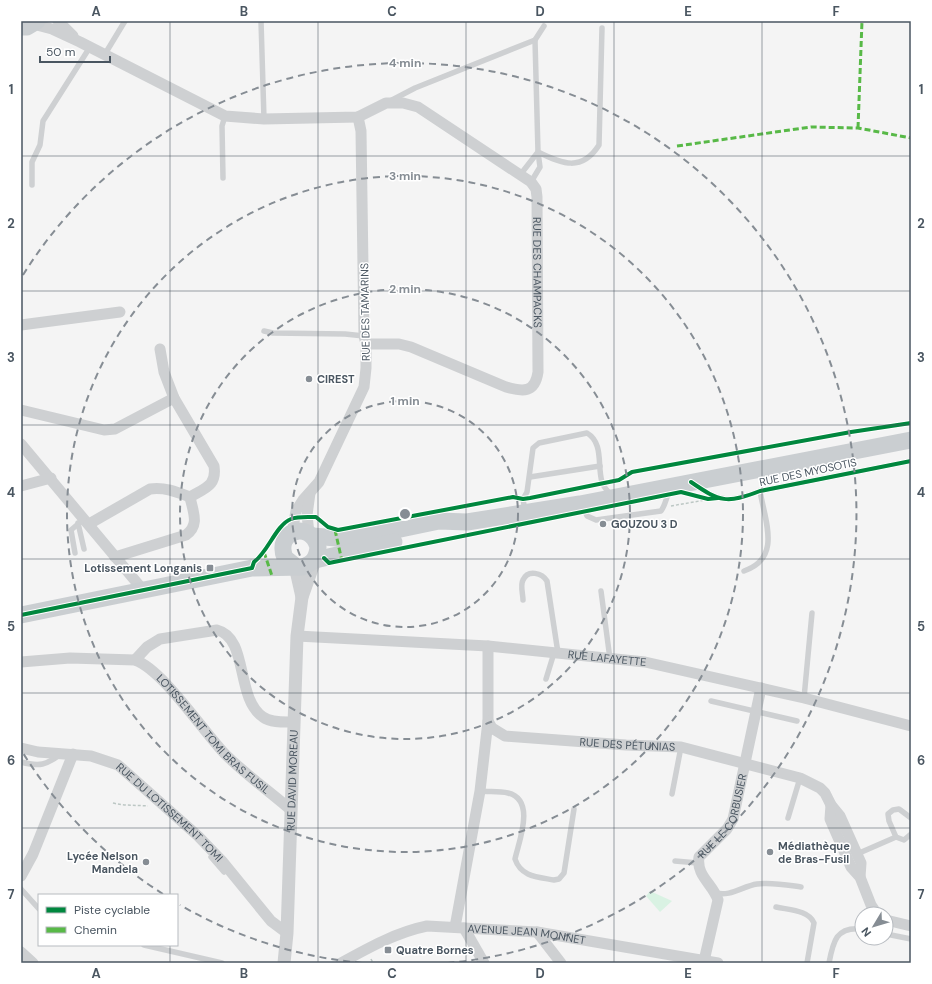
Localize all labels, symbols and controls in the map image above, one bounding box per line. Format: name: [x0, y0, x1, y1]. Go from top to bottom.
text: A: [91, 3, 101, 20]
text: B: [240, 3, 248, 20]
text: C: [387, 3, 397, 20]
text: D: [535, 3, 545, 20]
text: E: [684, 3, 692, 20]
text: F: [832, 3, 840, 20]
scale bar: [40, 38, 110, 64]
text: 50 m: [46, 44, 75, 60]
text: 4 min: [389, 55, 421, 71]
text: 1: [9, 81, 13, 98]
text: 1: [919, 81, 923, 98]
text: 3 min: [389, 168, 421, 184]
text: 2: [7, 215, 15, 232]
text: 2: [917, 215, 925, 232]
street label: RUE DES CHAMPACKS: [530, 217, 545, 328]
street label: RUE DES TAMARINS: [357, 263, 373, 361]
text: 2 min: [389, 281, 421, 297]
text: 3: [7, 349, 15, 366]
text: 3: [917, 349, 925, 366]
place label: CIREST: [317, 372, 355, 386]
marker: CIREST: [304, 374, 314, 384]
text: 1 min: [390, 393, 420, 409]
street label: RUE DES MYOSOTIS: [758, 455, 858, 489]
text: 4: [7, 484, 15, 501]
text: 4: [917, 484, 925, 501]
centre of rings: [398, 507, 412, 521]
place label: GOUZOU 3 D: [611, 517, 678, 531]
marker: GOUZOU 3 D: [598, 519, 608, 529]
place label: Lotissement Longanis: [84, 561, 202, 575]
marker: Lotissement Longanis: [205, 563, 215, 573]
text: 5: [7, 618, 15, 635]
text: 5: [917, 618, 925, 635]
street label: RUE LAFAYETTE: [567, 647, 647, 669]
street label: LOTISSEMENT TOMI BRAS FUSIL: [154, 671, 273, 797]
street label: RUE DAVID MOREAU: [283, 729, 301, 831]
street label: RUE DES PÉTUNIAS: [579, 735, 676, 754]
text: 6: [7, 752, 15, 769]
text: 6: [917, 752, 925, 769]
street label: RUE DU LOTISSEMENT TOMI: [113, 760, 226, 865]
street label: RUE LE CORBUSIER: [695, 772, 749, 861]
place label: Médiathèque de Bras-Fusil: [778, 839, 850, 866]
marker: Médiathèque de Bras-Fusil: [765, 847, 775, 857]
place label: Lycée Nelson Mandela: [67, 849, 138, 876]
marker: Lycée Nelson Mandela: [141, 857, 151, 867]
text: 7: [8, 886, 15, 903]
text: 7: [918, 886, 925, 903]
legend: [38, 894, 178, 946]
text: Piste cyclable: [74, 902, 150, 918]
north arrow: [854, 906, 894, 946]
street label: AVENUE JEAN MONNET: [467, 921, 587, 947]
text: Chemin: [74, 922, 117, 938]
text: N: [858, 925, 874, 940]
place label: Quatre Bornes: [396, 943, 474, 957]
marker: Quatre Bornes: [383, 945, 393, 955]
text: A: [91, 965, 101, 982]
text: B: [240, 965, 248, 982]
text: C: [387, 965, 397, 982]
text: D: [535, 965, 545, 982]
text: E: [684, 965, 692, 982]
text: F: [832, 965, 840, 982]

